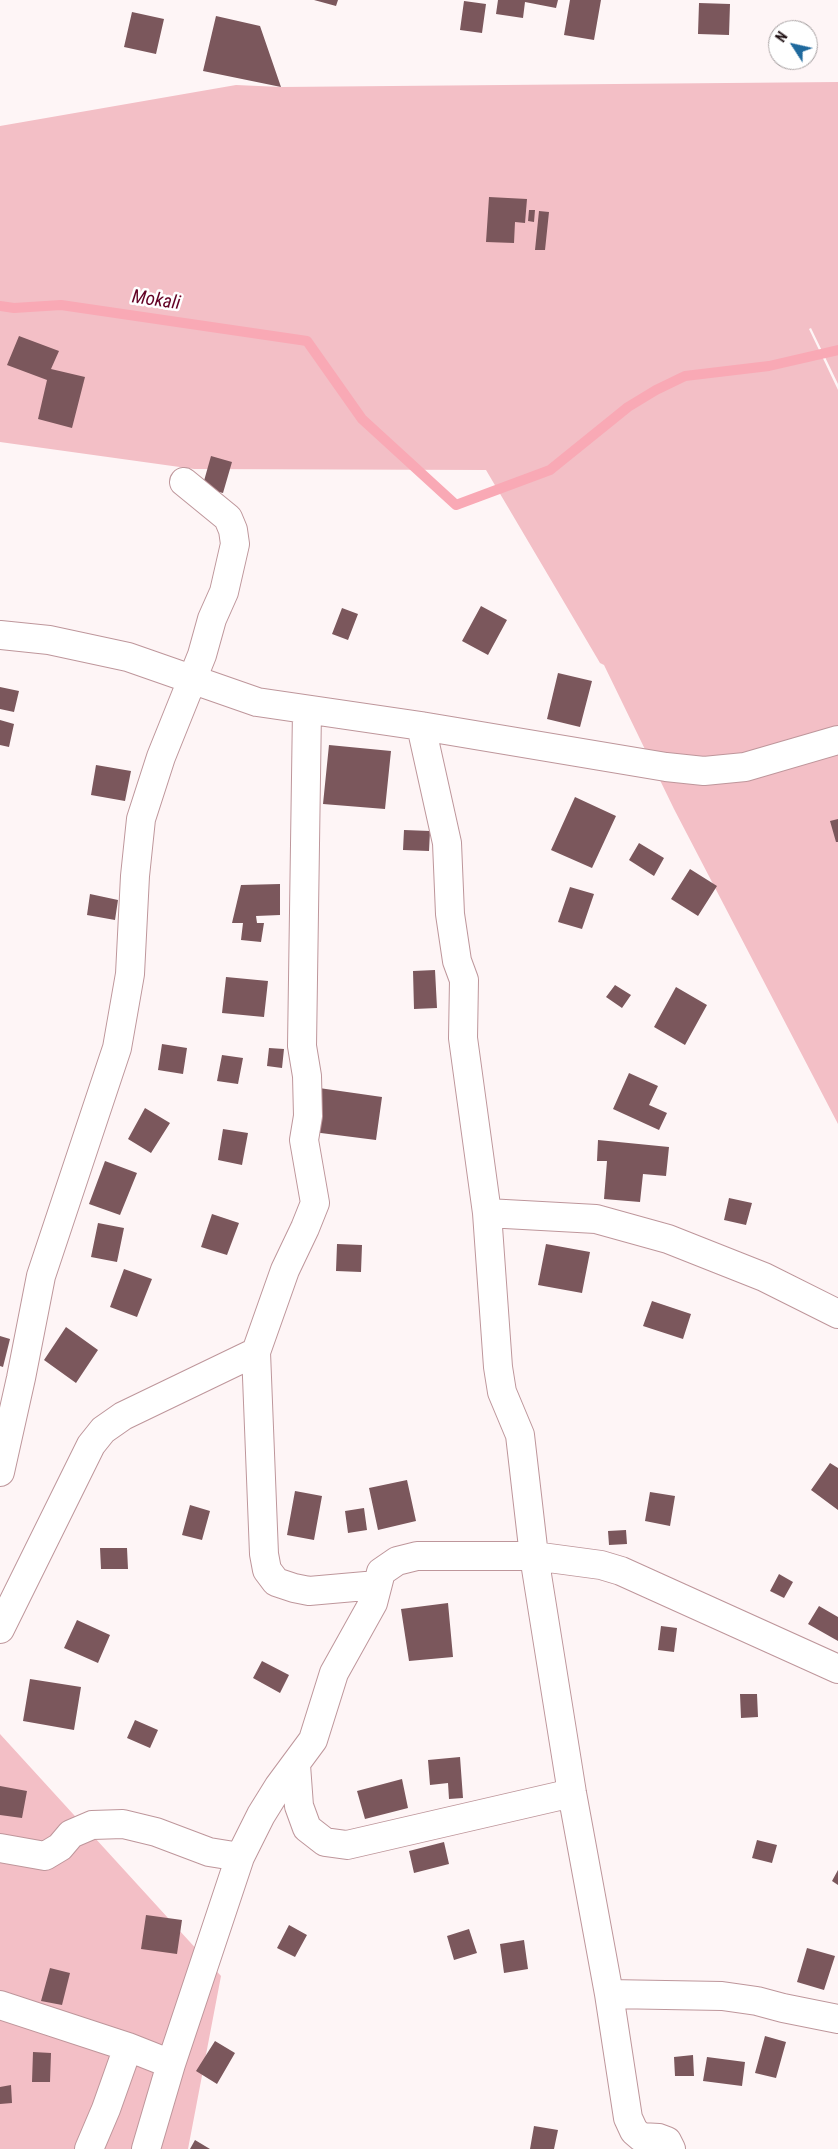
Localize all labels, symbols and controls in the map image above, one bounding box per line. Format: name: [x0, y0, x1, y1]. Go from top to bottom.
north arrow: [768, 20, 818, 70]
text: N: [773, 29, 791, 45]
water label: Mokali: [130, 286, 182, 316]

